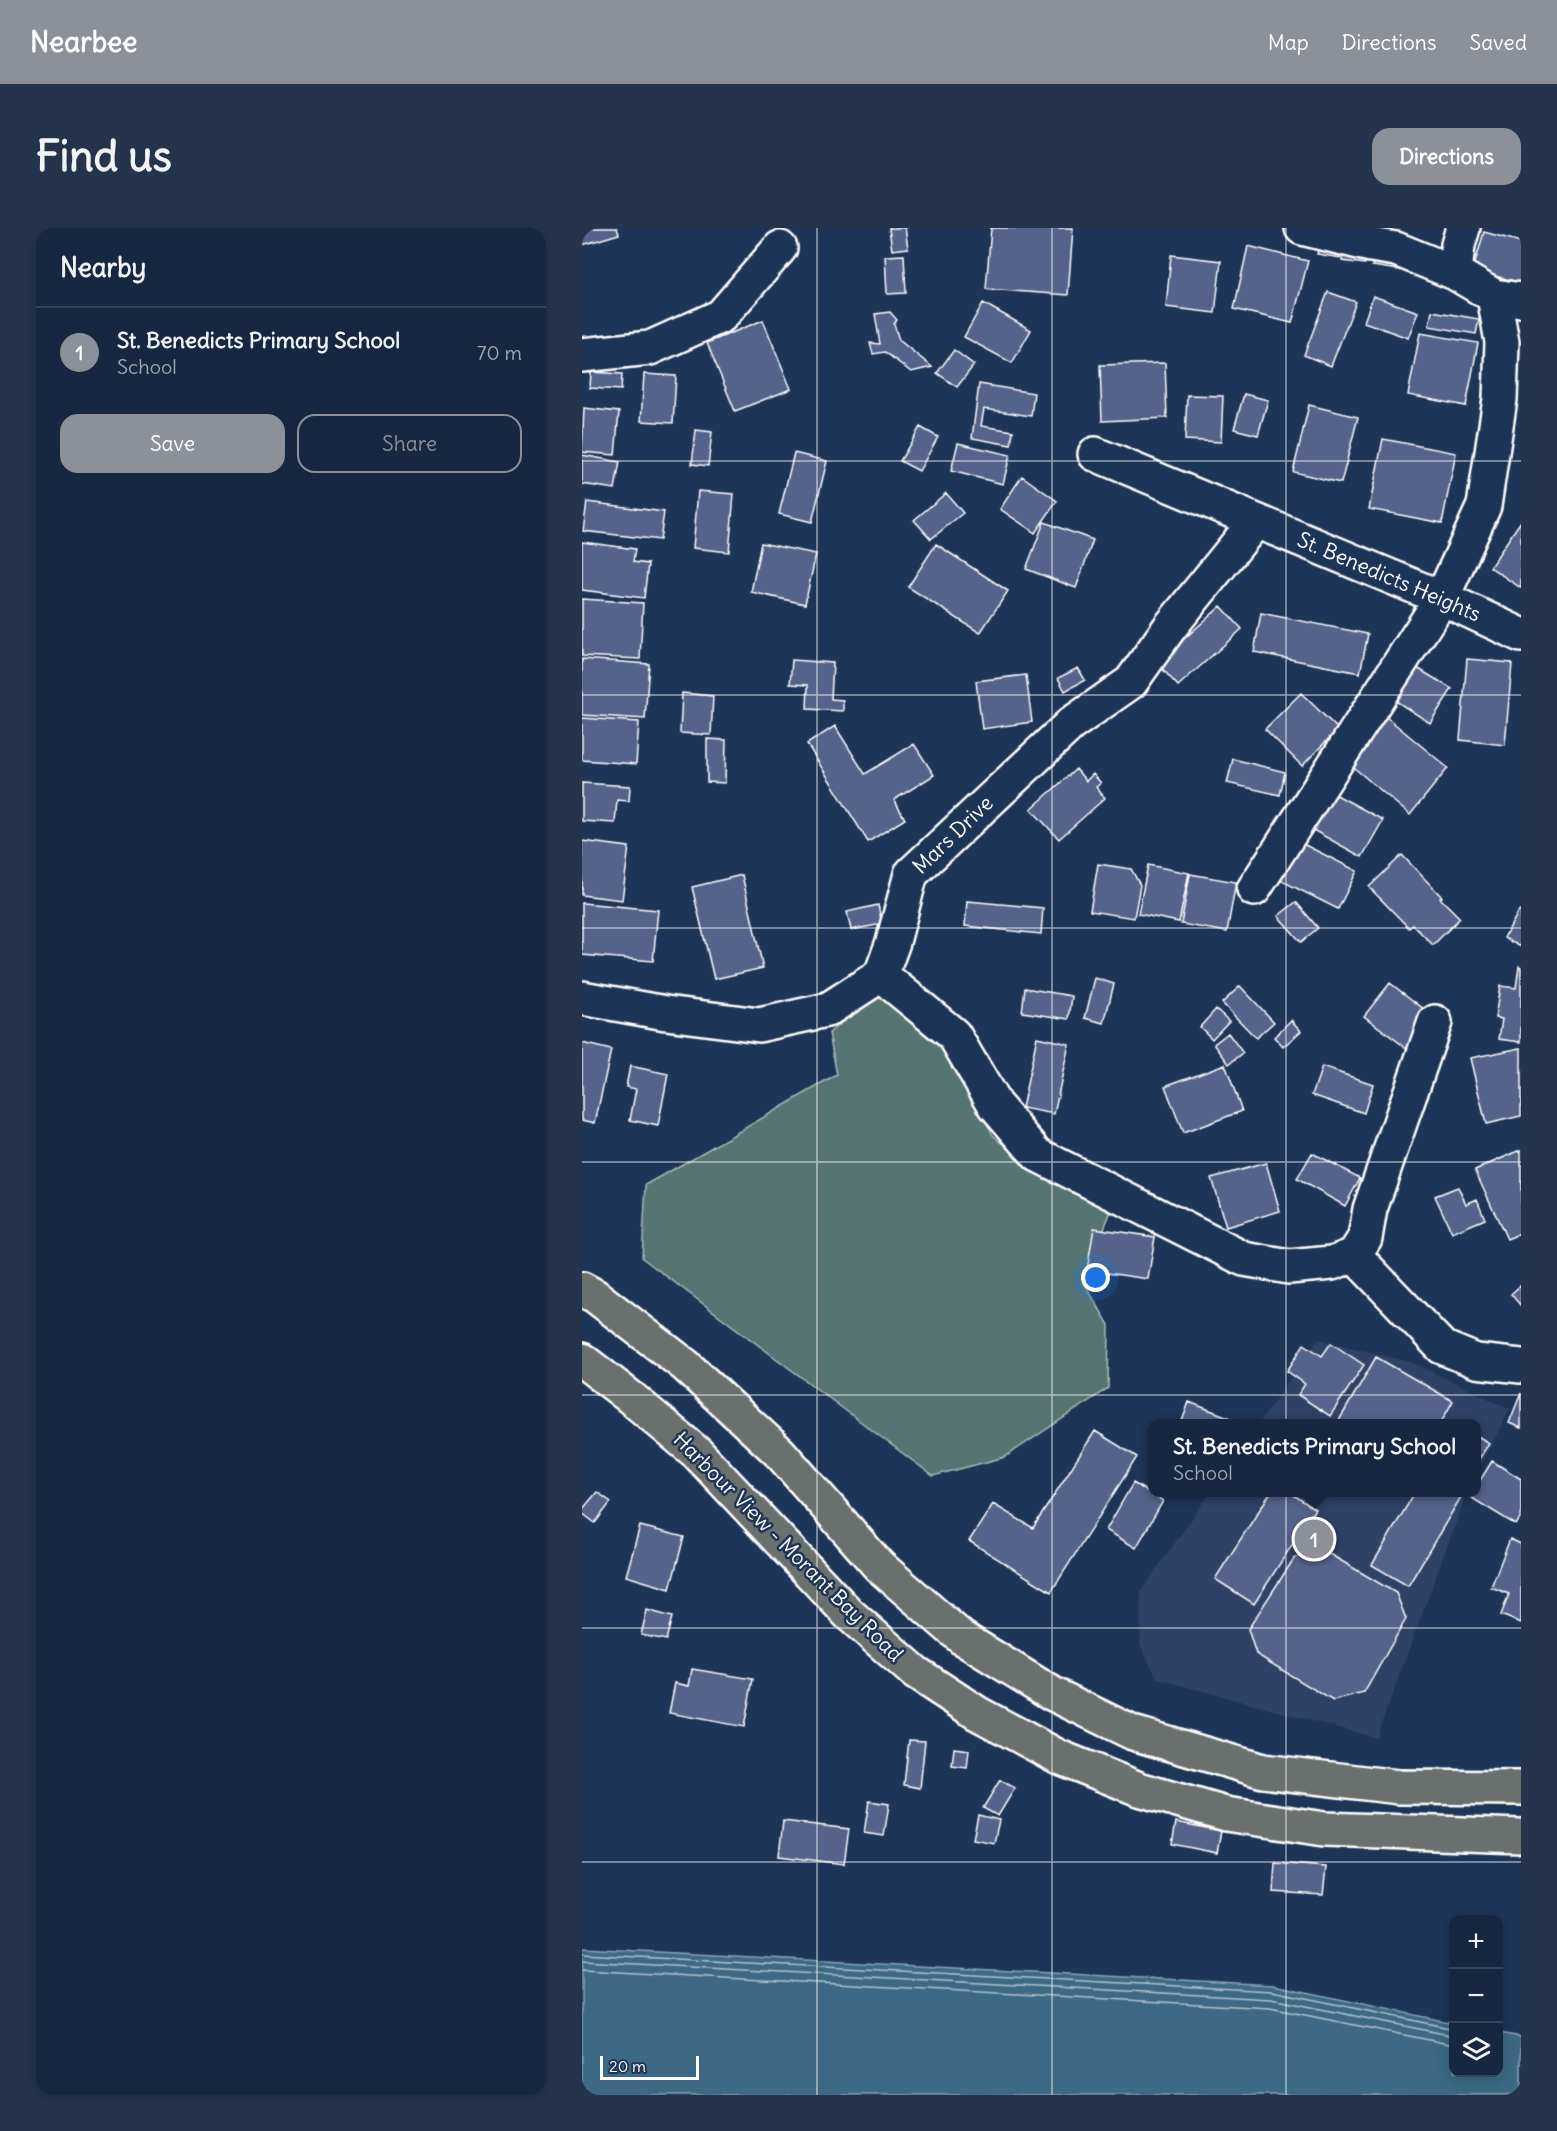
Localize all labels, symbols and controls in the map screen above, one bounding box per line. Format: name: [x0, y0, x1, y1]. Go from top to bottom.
text: Nearbee: [30, 24, 137, 60]
text: Map: [1268, 29, 1309, 56]
text: Directions: [1342, 29, 1436, 56]
text: Saved: [1469, 29, 1527, 56]
button: Directions: [1372, 128, 1521, 185]
text: Find us: [36, 130, 172, 182]
text: Nearby: [60, 251, 146, 284]
text: St. Benedicts Primary School: [117, 326, 400, 354]
text: 1: [76, 340, 83, 365]
text: 70 m: [477, 340, 522, 365]
text: School: [117, 354, 177, 379]
button: Save: [60, 414, 285, 473]
button: Share: [297, 414, 522, 473]
street label: St. Benedicts Heights: [1293, 526, 1485, 627]
street label: Mars Drive: [907, 790, 999, 880]
your location: [1081, 1263, 1110, 1292]
popup: [1148, 1419, 1481, 1497]
street label: Harbour View - Morant Bay Road: [668, 1426, 909, 1667]
text: St. Benedicts Primary School: [1173, 1432, 1456, 1460]
text: School: [1173, 1460, 1233, 1485]
pin: 1: [1294, 1516, 1334, 1562]
map controls: [1449, 1915, 1503, 2077]
button: +: [1449, 1915, 1503, 1969]
button: −: [1449, 1969, 1503, 2023]
button: layers: [1449, 2023, 1503, 2077]
scale bar: [600, 2053, 699, 2080]
text: 20 m: [609, 2056, 646, 2076]

